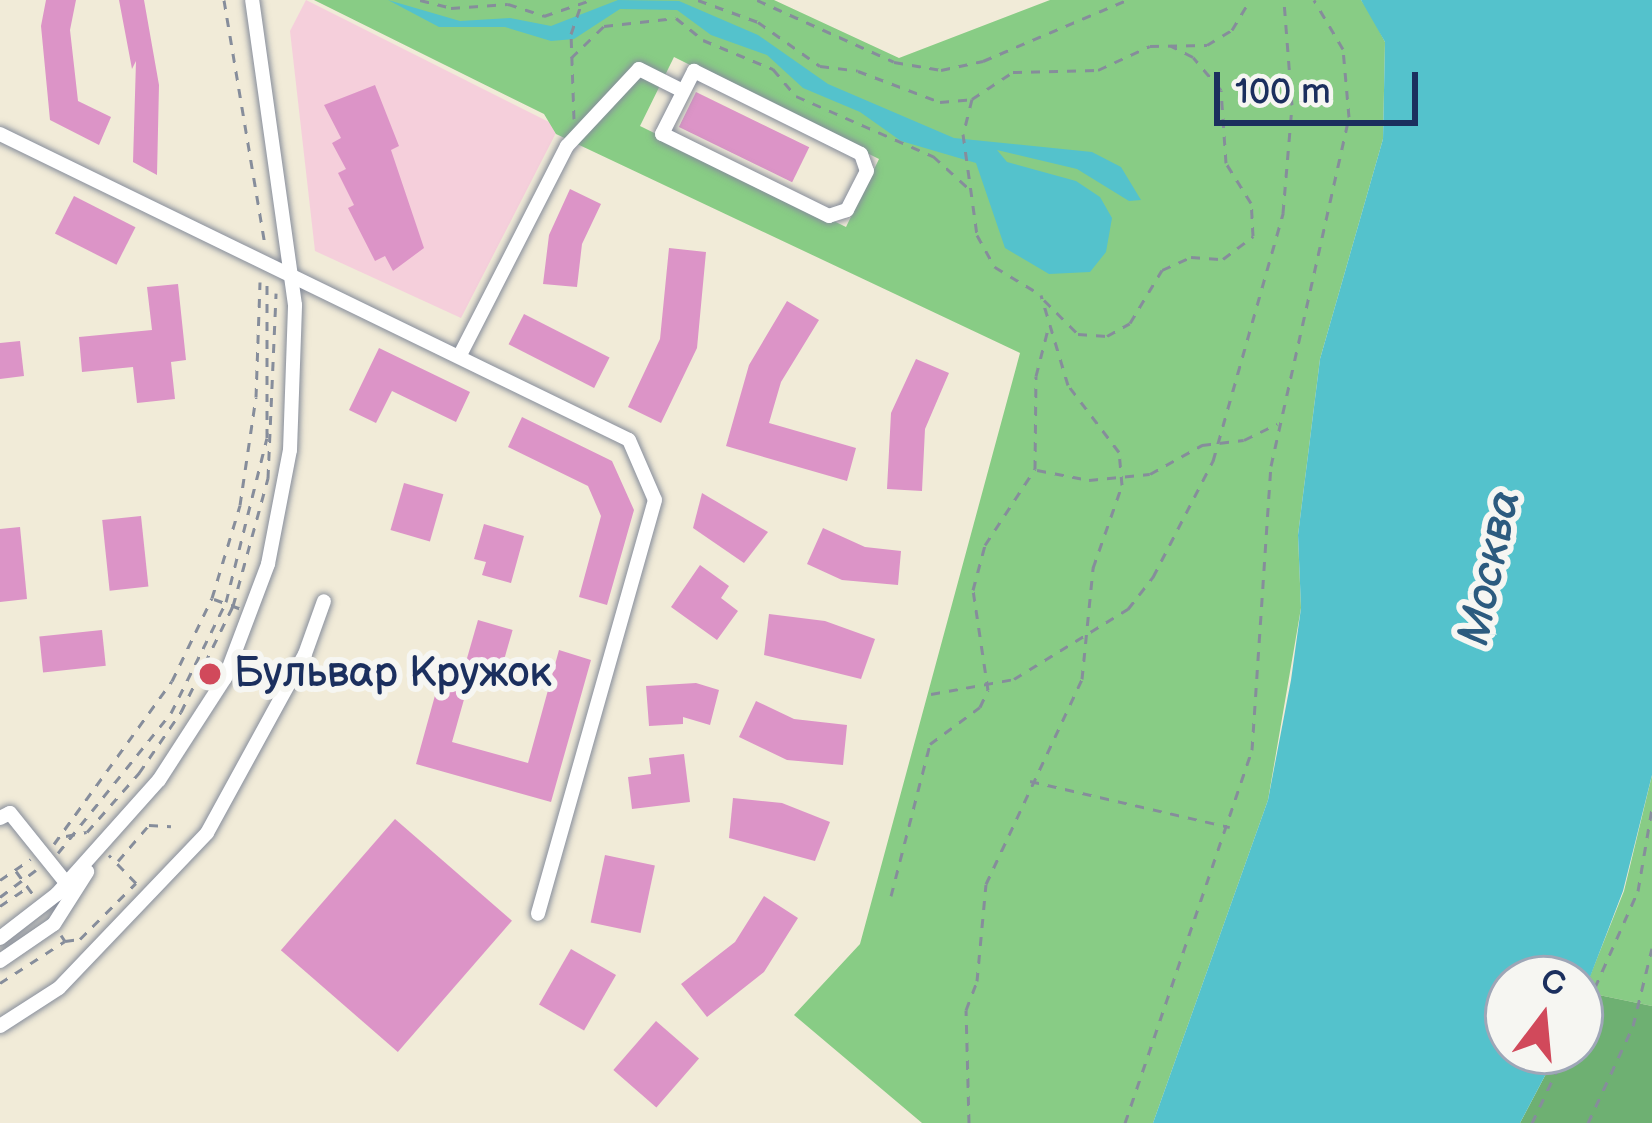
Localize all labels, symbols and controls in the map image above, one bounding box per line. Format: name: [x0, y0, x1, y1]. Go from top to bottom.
scale bar: [1220, 48, 1424, 122]
text: 100 m: [1235, 71, 1331, 114]
water label: Москва: [1447, 485, 1533, 651]
place label: Бульвар Кружок: [234, 649, 552, 699]
marker: Бульвар Кружок: [197, 661, 223, 687]
north arrow: [1484, 955, 1604, 1075]
text: С: [1537, 961, 1570, 1006]

